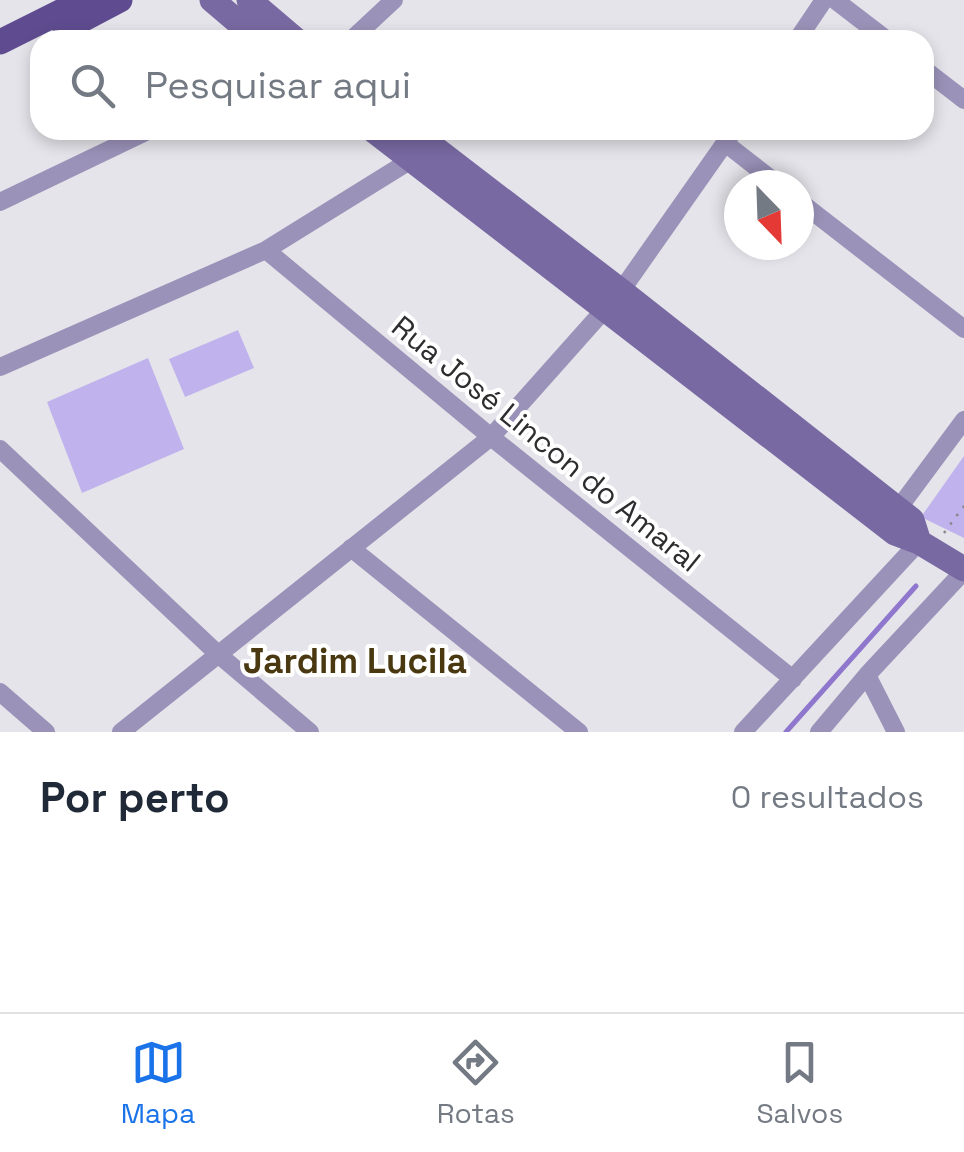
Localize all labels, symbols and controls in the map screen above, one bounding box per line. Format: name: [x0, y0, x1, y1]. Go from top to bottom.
search box: [30, 30, 934, 140]
icon: search: [65, 58, 120, 113]
text: Pesquisar aqui: [145, 61, 411, 109]
north arrow: [724, 170, 814, 260]
street label: Rua José Lincon do Amaral: [384, 307, 709, 580]
district label: Jardim Lucila: [243, 639, 467, 683]
text: Por perto: [40, 771, 230, 824]
text: 0 resultados: [731, 777, 924, 817]
tab: Mapa: [121, 1035, 195, 1131]
tab: Rotas: [437, 1035, 515, 1131]
tab: Salvos: [756, 1035, 843, 1131]

